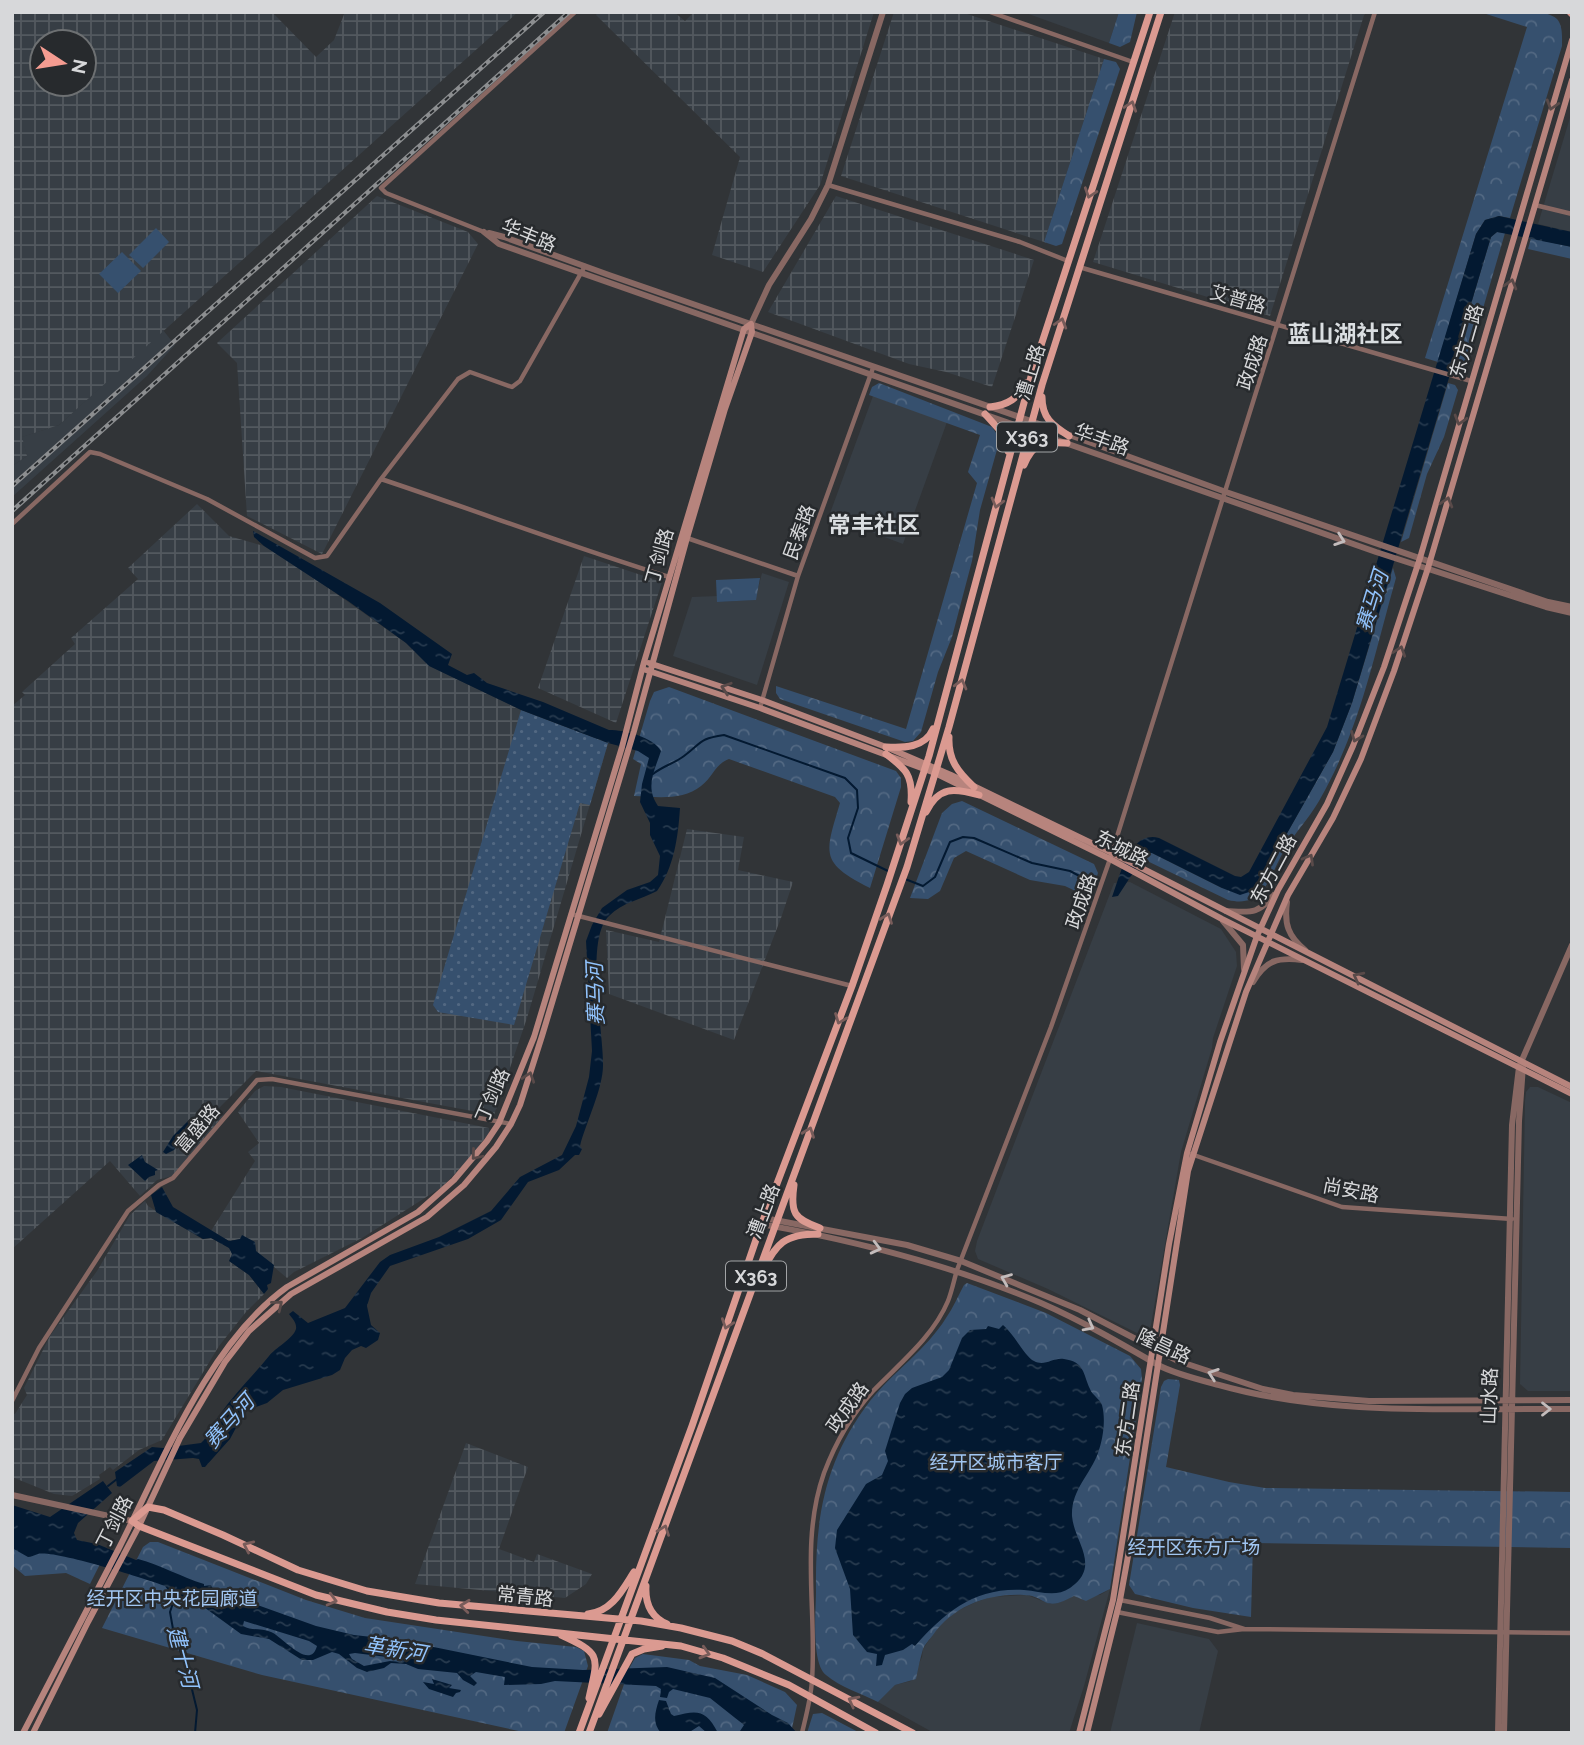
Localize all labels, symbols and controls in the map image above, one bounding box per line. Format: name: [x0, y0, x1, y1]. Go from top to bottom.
north arrow: [28, 28, 98, 98]
text: N: [67, 57, 92, 76]
one-way arrow: [1546, 99, 1561, 111]
one-way arrow: [1122, 101, 1137, 113]
one-way arrow: [1084, 187, 1098, 199]
street label: 华丰路: [498, 214, 560, 256]
one-way arrow: [1503, 278, 1518, 290]
street label: 艾普路: [1208, 281, 1268, 317]
street label: 东方二路: [1445, 301, 1487, 381]
one-way arrow: [1053, 317, 1067, 330]
district label: 蓝山湖社区: [1288, 320, 1403, 347]
street label: 政成路: [1233, 331, 1271, 393]
street label: 漕上路: [1011, 342, 1049, 402]
one-way arrow: [1453, 413, 1468, 425]
street label: 华丰路: [1071, 419, 1133, 459]
road number: X363: [997, 422, 1057, 452]
one-way arrow: [991, 497, 1005, 509]
one-way arrow: [1439, 497, 1454, 509]
street label: 民泰路: [779, 501, 819, 563]
district label: 常丰社区: [828, 511, 920, 538]
street label: 丁剑路: [641, 526, 677, 586]
one-way arrow: [1333, 532, 1346, 546]
water label: 赛马河: [1351, 563, 1394, 635]
one-way arrow: [1392, 645, 1407, 657]
one-way arrow: [953, 678, 967, 690]
one-way arrow: [720, 682, 732, 696]
one-way arrow: [1351, 731, 1365, 743]
street label: 东城路: [1092, 825, 1152, 871]
street label: 东方二路: [1245, 830, 1301, 908]
one-way arrow: [895, 834, 910, 846]
one-way arrow: [1301, 853, 1314, 866]
street label: 政成路: [1061, 870, 1101, 932]
one-way arrow: [879, 913, 893, 925]
water label: 赛马河: [581, 958, 609, 1026]
one-way arrow: [1353, 972, 1365, 986]
one-way arrow: [834, 1012, 848, 1024]
street label: 丁剑路: [470, 1064, 514, 1126]
one-way arrow: [521, 1071, 535, 1084]
street label: 富盛路: [170, 1099, 224, 1157]
one-way arrow: [801, 1126, 815, 1139]
one-way arrow: [472, 1147, 484, 1160]
street label: 尚安路: [1321, 1174, 1381, 1206]
street label: 漕上路: [743, 1180, 783, 1242]
one-way arrow: [870, 1240, 882, 1254]
road number: X363: [726, 1261, 786, 1290]
one-way arrow: [1001, 1274, 1013, 1288]
one-way arrow: [269, 1301, 282, 1313]
one-way arrow: [721, 1318, 735, 1330]
one-way arrow: [1082, 1318, 1094, 1331]
street label: 隆昌路: [1134, 1324, 1194, 1368]
street label: 山水路: [1477, 1367, 1501, 1425]
one-way arrow: [1207, 1368, 1219, 1382]
street label: 政成路: [821, 1377, 873, 1437]
street label: 东方二路: [1111, 1380, 1143, 1458]
water label: 赛马河: [199, 1386, 262, 1453]
one-way arrow: [1541, 1401, 1552, 1417]
park label: 经开区城市客厅: [929, 1451, 1063, 1473]
street label: 丁剑路: [91, 1492, 137, 1552]
one-way arrow: [656, 1524, 670, 1536]
park label: 经开区东方广场: [1127, 1536, 1261, 1558]
one-way arrow: [242, 1540, 255, 1554]
street label: 常青路: [495, 1582, 555, 1610]
park label: 经开区中央花园廊道: [86, 1587, 258, 1609]
one-way arrow: [326, 1591, 338, 1606]
one-way arrow: [459, 1599, 470, 1614]
water label: 建十河: [163, 1623, 204, 1695]
water label: 革新河: [362, 1632, 432, 1667]
one-way arrow: [699, 1645, 711, 1659]
one-way arrow: [848, 1696, 860, 1709]

